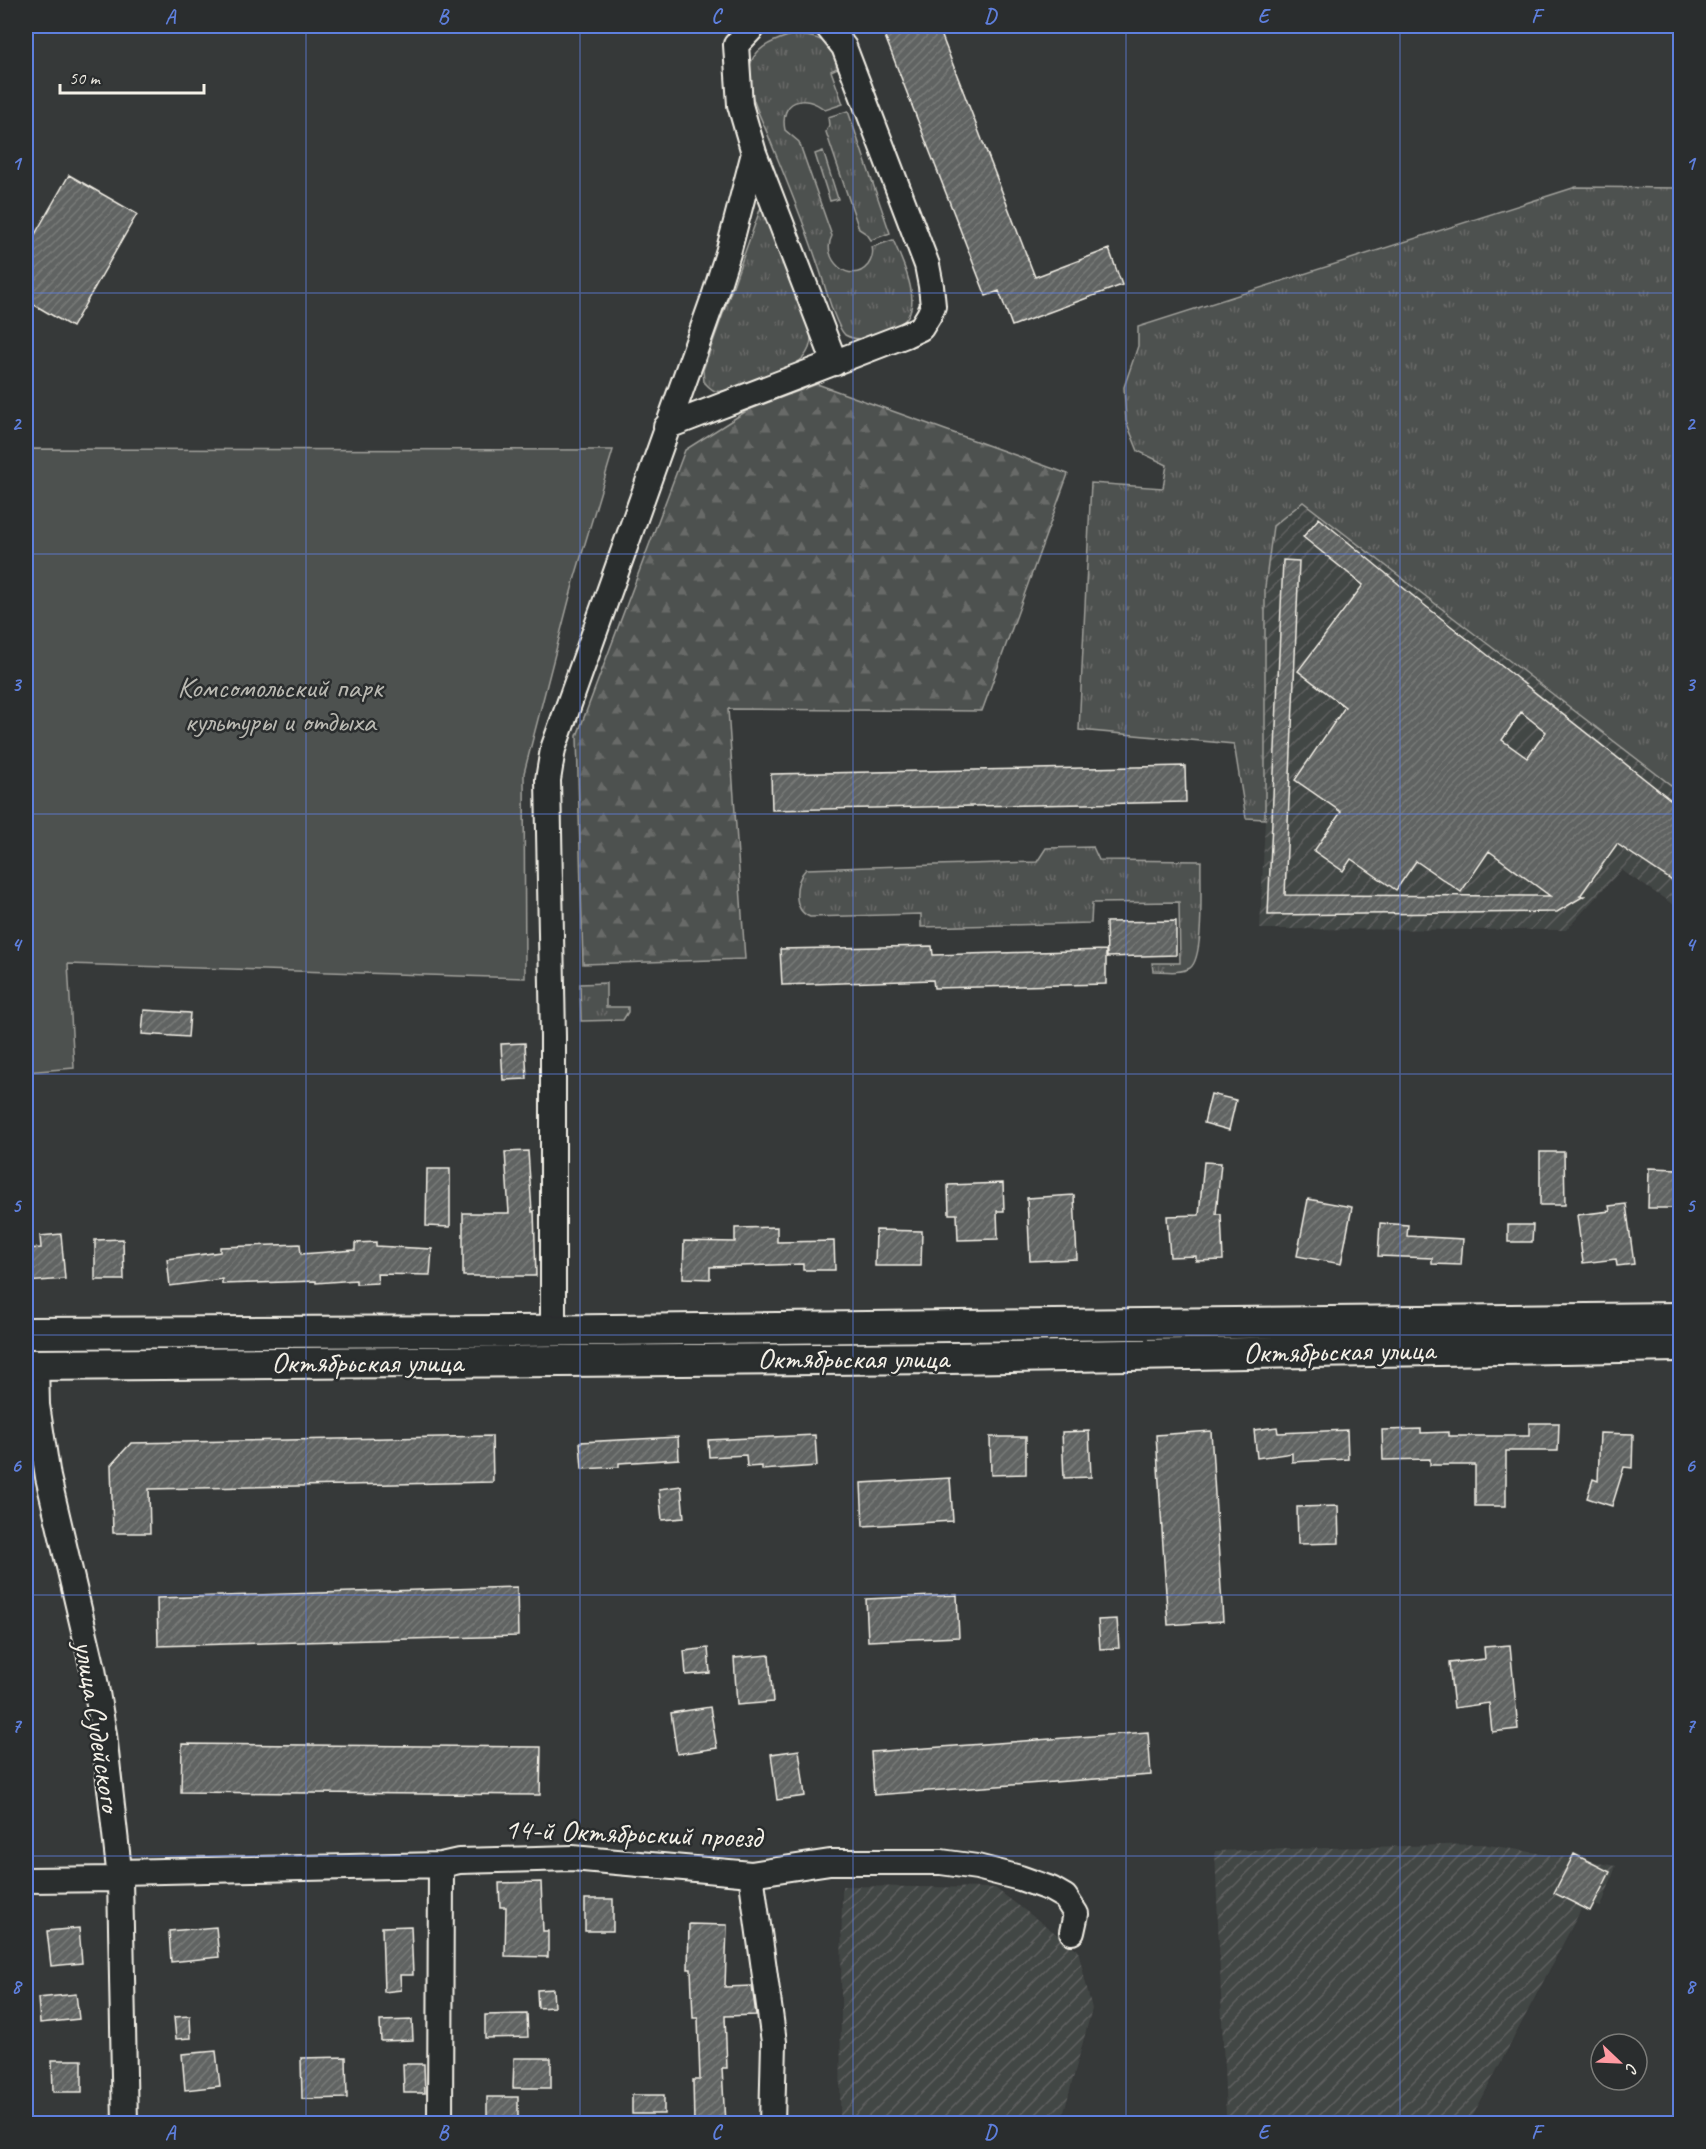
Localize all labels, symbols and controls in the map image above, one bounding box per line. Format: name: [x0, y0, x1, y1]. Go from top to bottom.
text: A: [165, 4, 177, 29]
text: B: [438, 4, 450, 29]
text: C: [711, 4, 723, 29]
text: D: [984, 4, 998, 29]
text: E: [1258, 4, 1272, 29]
text: F: [1531, 4, 1545, 29]
scale bar: [60, 57, 204, 95]
text: 50 m: [69, 67, 102, 89]
text: 1: [12, 151, 23, 176]
text: 1: [1686, 151, 1697, 176]
text: 2: [12, 411, 23, 436]
text: 2: [1686, 411, 1697, 436]
park label: Комсомольский парк культуры и отдыха: [177, 668, 385, 740]
text: 3: [12, 672, 23, 697]
text: 3: [1686, 672, 1697, 697]
text: 4: [12, 932, 24, 957]
text: 4: [1686, 932, 1698, 957]
text: 5: [12, 1193, 23, 1218]
text: 5: [1686, 1193, 1697, 1218]
street label: Октябрьская улица: [1243, 1330, 1438, 1372]
street label: Октябрьская улица: [757, 1339, 952, 1377]
street label: Октябрьская улица: [271, 1343, 466, 1381]
text: 6: [11, 1453, 22, 1478]
text: 6: [1685, 1453, 1696, 1478]
street label: улица Судейского: [65, 1636, 131, 1817]
text: 7: [12, 1713, 23, 1738]
text: 7: [1686, 1713, 1697, 1738]
street label: 14-й Октябрьский проезд: [504, 1810, 765, 1857]
text: 8: [12, 1974, 24, 1999]
text: 8: [1686, 1974, 1698, 1999]
north arrow: [1589, 2032, 1649, 2092]
text: С: [1620, 2060, 1643, 2077]
text: A: [165, 2120, 177, 2145]
text: B: [438, 2120, 450, 2145]
text: C: [711, 2120, 723, 2145]
text: D: [984, 2120, 998, 2145]
text: E: [1258, 2120, 1272, 2145]
text: F: [1531, 2120, 1545, 2145]

